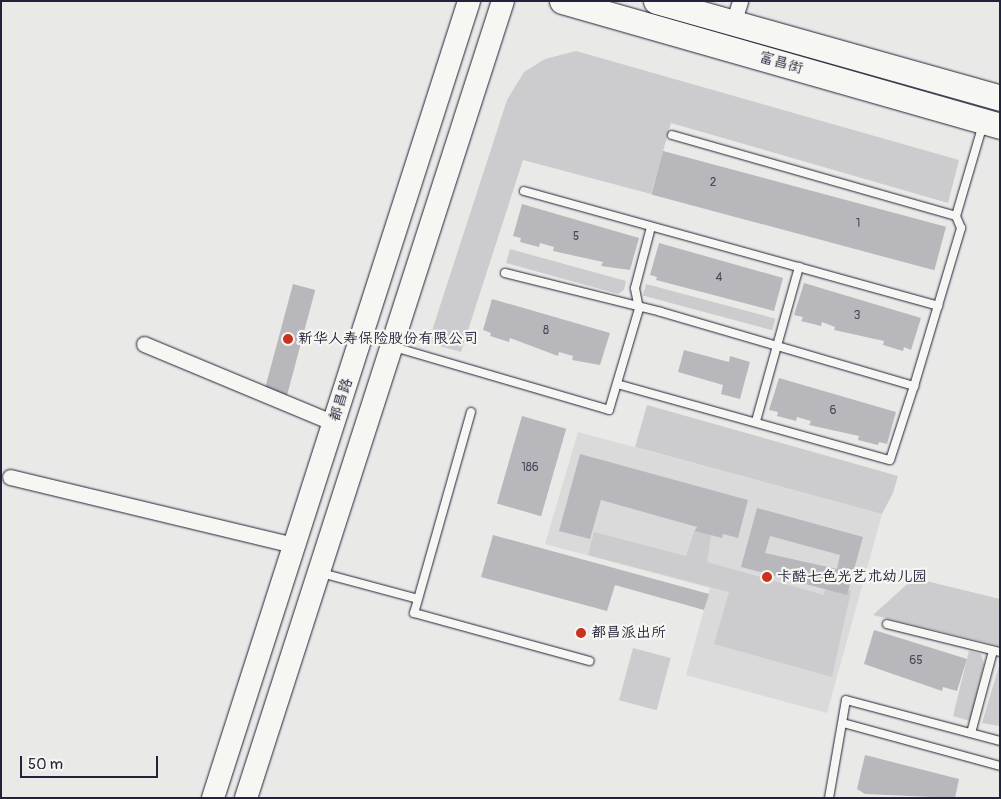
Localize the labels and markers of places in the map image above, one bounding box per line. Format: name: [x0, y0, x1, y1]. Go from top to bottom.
place label: 新华人寿保险股份有限公司: [298, 330, 478, 348]
marker: 新华人寿保险股份有限公司: [282, 333, 294, 345]
place label: 卡酷七色光艺术幼儿园: [777, 568, 927, 586]
marker: 卡酷七色光艺术幼儿园: [761, 571, 773, 583]
place label: 都昌派出所: [591, 624, 666, 642]
marker: 都昌派出所: [575, 627, 587, 639]

